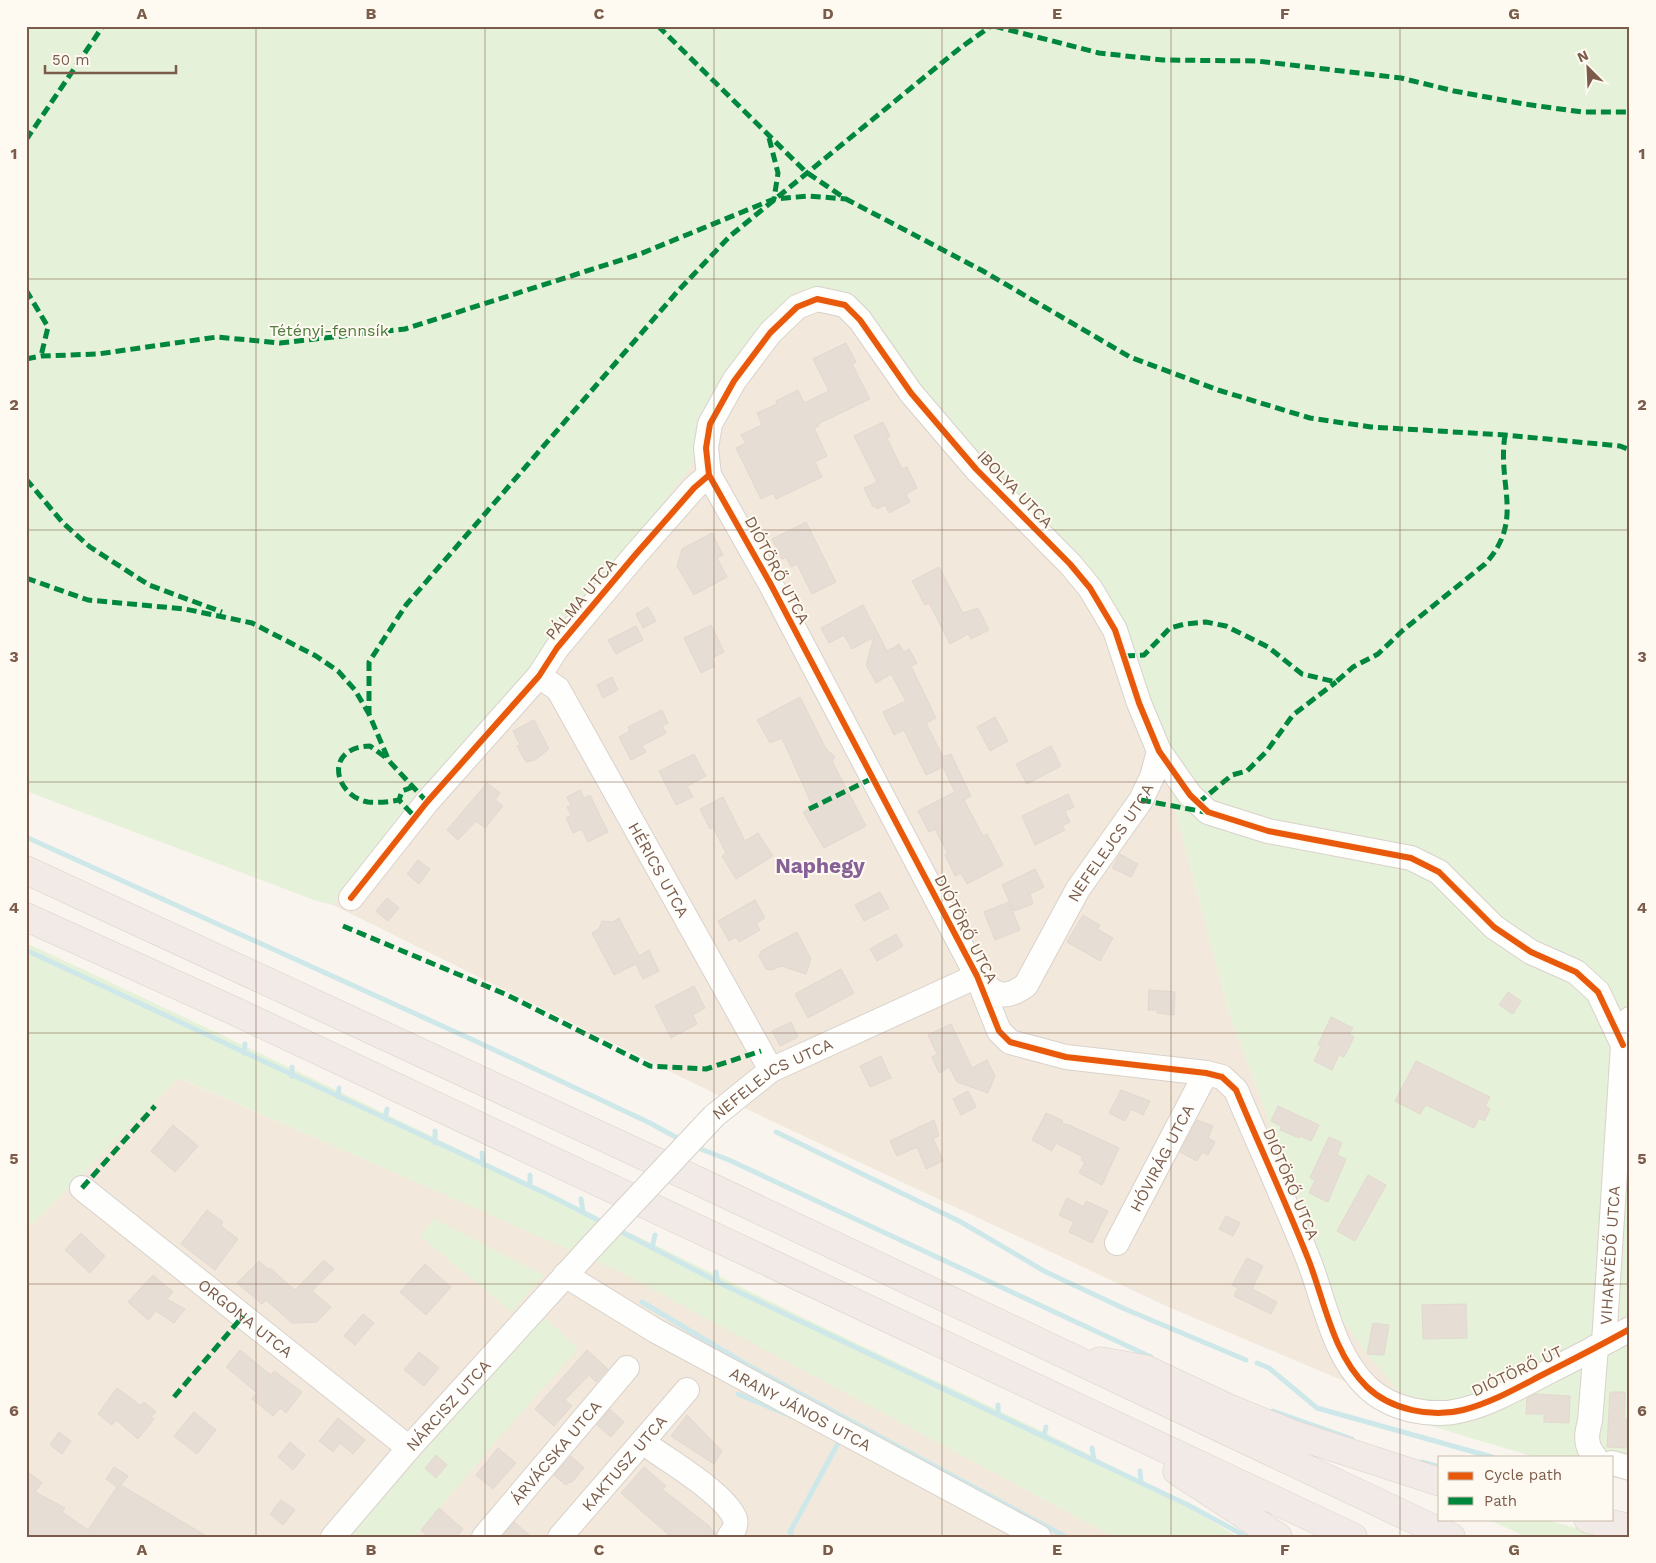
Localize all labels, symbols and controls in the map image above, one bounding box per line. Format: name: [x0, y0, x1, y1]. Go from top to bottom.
text: A: [137, 4, 148, 23]
text: B: [366, 4, 377, 23]
text: C: [594, 4, 605, 23]
text: D: [822, 4, 834, 23]
text: E: [1052, 4, 1062, 23]
text: F: [1280, 4, 1290, 23]
text: G: [1508, 4, 1520, 23]
scale bar: [45, 42, 176, 74]
north arrow: [1564, 42, 1614, 92]
text: N: [1575, 47, 1591, 66]
text: 50 m: [52, 51, 89, 69]
text: 1: [11, 144, 17, 163]
text: 1: [1639, 144, 1645, 163]
park label: Tétényi-fennsík: [269, 321, 389, 340]
text: 2: [9, 395, 19, 414]
text: 2: [1637, 395, 1647, 414]
street label: IBOLYA UTCA: [973, 446, 1057, 532]
street label: DIÓTÖRŐ UTCA: [741, 513, 814, 628]
street label: PÁLMA UTCA: [541, 554, 621, 644]
text: 3: [9, 647, 19, 666]
text: 3: [1637, 647, 1647, 666]
street label: NEFELEJCS UTCA: [1063, 780, 1157, 905]
street label: HÉRICS UTCA: [625, 819, 693, 921]
district label: Naphegy: [775, 853, 865, 878]
street label: DIÓTÖRŐ UTCA: [930, 872, 1002, 987]
text: 4: [9, 898, 19, 917]
text: 4: [1637, 898, 1647, 917]
street label: NEFELEJCS UTCA: [708, 1034, 836, 1123]
street label: HÓVIRÁG UTCA: [1126, 1101, 1198, 1215]
street label: DIÓTÖRŐ UTCA: [1259, 1125, 1323, 1243]
text: 5: [9, 1149, 19, 1168]
text: 5: [1637, 1149, 1647, 1168]
street label: VIHARVÉDŐ UTCA: [1596, 1184, 1624, 1325]
street label: ORGONA UTCA: [195, 1275, 297, 1362]
street label: DIÓTÖRŐ ÚT: [1469, 1342, 1566, 1400]
street label: NÁRCISZ UTCA: [402, 1355, 494, 1455]
street label: ARANY JÁNOS UTCA: [726, 1363, 875, 1455]
street label: ÁRVÁCSKA UTCA: [506, 1396, 605, 1508]
text: 6: [9, 1401, 19, 1420]
text: 6: [1637, 1401, 1647, 1420]
street label: KAKTUSZ UTCA: [577, 1411, 671, 1515]
legend: [1438, 1456, 1614, 1520]
text: Cycle path: [1484, 1466, 1562, 1484]
text: Path: [1484, 1492, 1517, 1510]
text: A: [137, 1540, 148, 1559]
text: B: [366, 1540, 377, 1559]
text: C: [594, 1540, 605, 1559]
text: D: [822, 1540, 834, 1559]
text: E: [1052, 1540, 1062, 1559]
text: F: [1280, 1540, 1290, 1559]
text: G: [1508, 1540, 1520, 1559]

